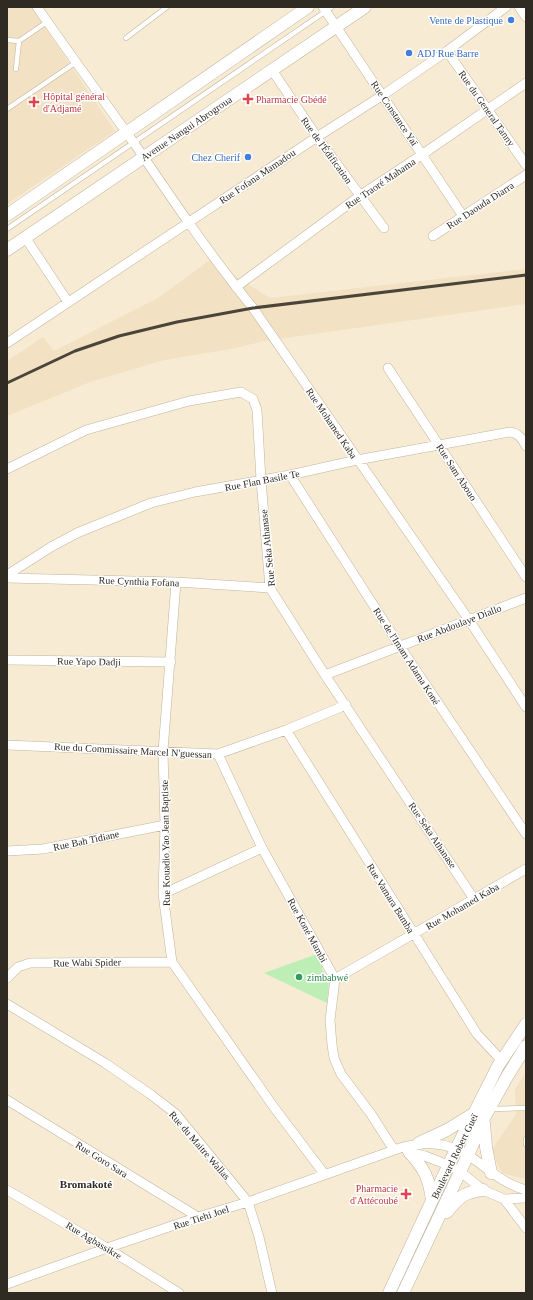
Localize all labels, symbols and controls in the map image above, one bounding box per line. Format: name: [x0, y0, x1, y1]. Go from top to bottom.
place label: Vente de Plastique: [429, 15, 504, 26]
marker: Vente de Plastique: [506, 15, 516, 25]
marker: ADJ Rue Barre: [404, 48, 414, 58]
place label: ADJ Rue Barre: [417, 48, 479, 59]
street label: Rue du General Tanny: [456, 68, 517, 148]
street label: Rue Constance Yaï: [369, 79, 420, 148]
place label: Hôpital général d'Adjamé: [43, 91, 105, 114]
street label: Avenue Nangui Abrogroua: [139, 93, 234, 163]
marker: Pharmacie Gbédé: [243, 94, 253, 104]
place label: Pharmacie Gbédé: [256, 94, 327, 105]
marker: Hôpital général d'Adjamé: [28, 96, 40, 108]
street label: Rue de l'Édification: [299, 115, 354, 186]
street label: Rue Fofana Mamadou: [217, 147, 297, 206]
place label: Chez Cherif: [191, 152, 241, 163]
marker: Chez Cherif: [243, 152, 253, 162]
street label: Rue Traoré Mahama: [343, 156, 418, 211]
street label: Rue Daouda Diarra: [445, 179, 516, 231]
street label: Rue Mohamed Kaba: [304, 386, 360, 461]
street label: Rue Sam Abouo: [434, 442, 479, 503]
street label: Rue Flan Basile Te: [224, 468, 301, 493]
street label: Rue Seka Athanase: [258, 508, 277, 587]
street label: Rue Cynthia Fofana: [99, 575, 180, 588]
street label: Rue Abdoulaye Diallo: [415, 602, 503, 645]
street label: Rue de l'Imam Adama Koné: [371, 606, 442, 707]
street label: Rue Yapo Dadji: [57, 655, 121, 668]
street label: Rue du Commissaire Marcel N'guessan: [54, 741, 212, 760]
street label: Rue Kouadio Yao Jean Baptiste: [159, 779, 172, 906]
street label: Rue Seka Athanase: [406, 800, 459, 871]
street label: Rue Bah Tidiane: [52, 828, 121, 853]
street label: Rue Vamara Bamba: [365, 862, 417, 935]
street label: Rue Mohamed Kaba: [424, 881, 501, 932]
street label: Rue Koné Mambi: [285, 896, 330, 964]
street label: Rue Wabi Spider: [53, 956, 122, 969]
marker: zimbabwé: [294, 972, 304, 982]
place label: zimbabwé: [307, 972, 349, 983]
street label: Rue du Maitre Wallas: [167, 1109, 232, 1182]
street label: Boulevard Robert Gueï: [429, 1112, 480, 1201]
street label: Rue Goro Sara: [74, 1139, 130, 1180]
district label: Bromakoté: [60, 1178, 112, 1190]
place label: Pharmacie d'Attécoubé: [350, 1183, 399, 1206]
marker: Pharmacie d'Attécoubé: [401, 1189, 411, 1199]
street label: Rue Tiehi Joel: [172, 1203, 231, 1232]
street label: Rue Agbassikre: [64, 1219, 124, 1262]

